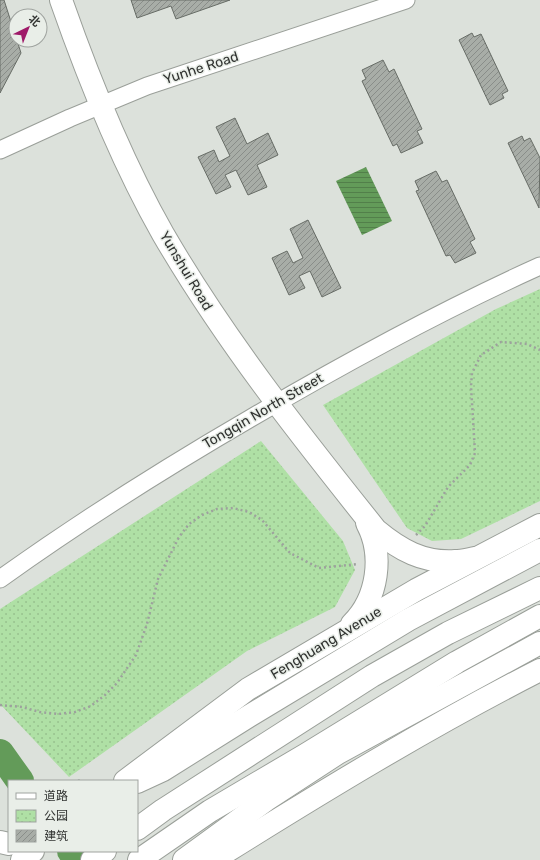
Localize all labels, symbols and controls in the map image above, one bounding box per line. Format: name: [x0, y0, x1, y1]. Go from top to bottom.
north arrow: [8, 8, 48, 48]
text: 北: [26, 13, 43, 30]
street label: Yunhe Road: [161, 48, 241, 88]
street label: Yunshui Road: [156, 228, 216, 314]
street label: Tongqin North Street: [200, 369, 327, 452]
street label: Fenghuang Avenue: [267, 603, 385, 683]
legend: [8, 780, 138, 852]
text: 道路: [44, 789, 68, 803]
text: 公园: [44, 809, 68, 823]
text: 建筑: [44, 829, 68, 843]

